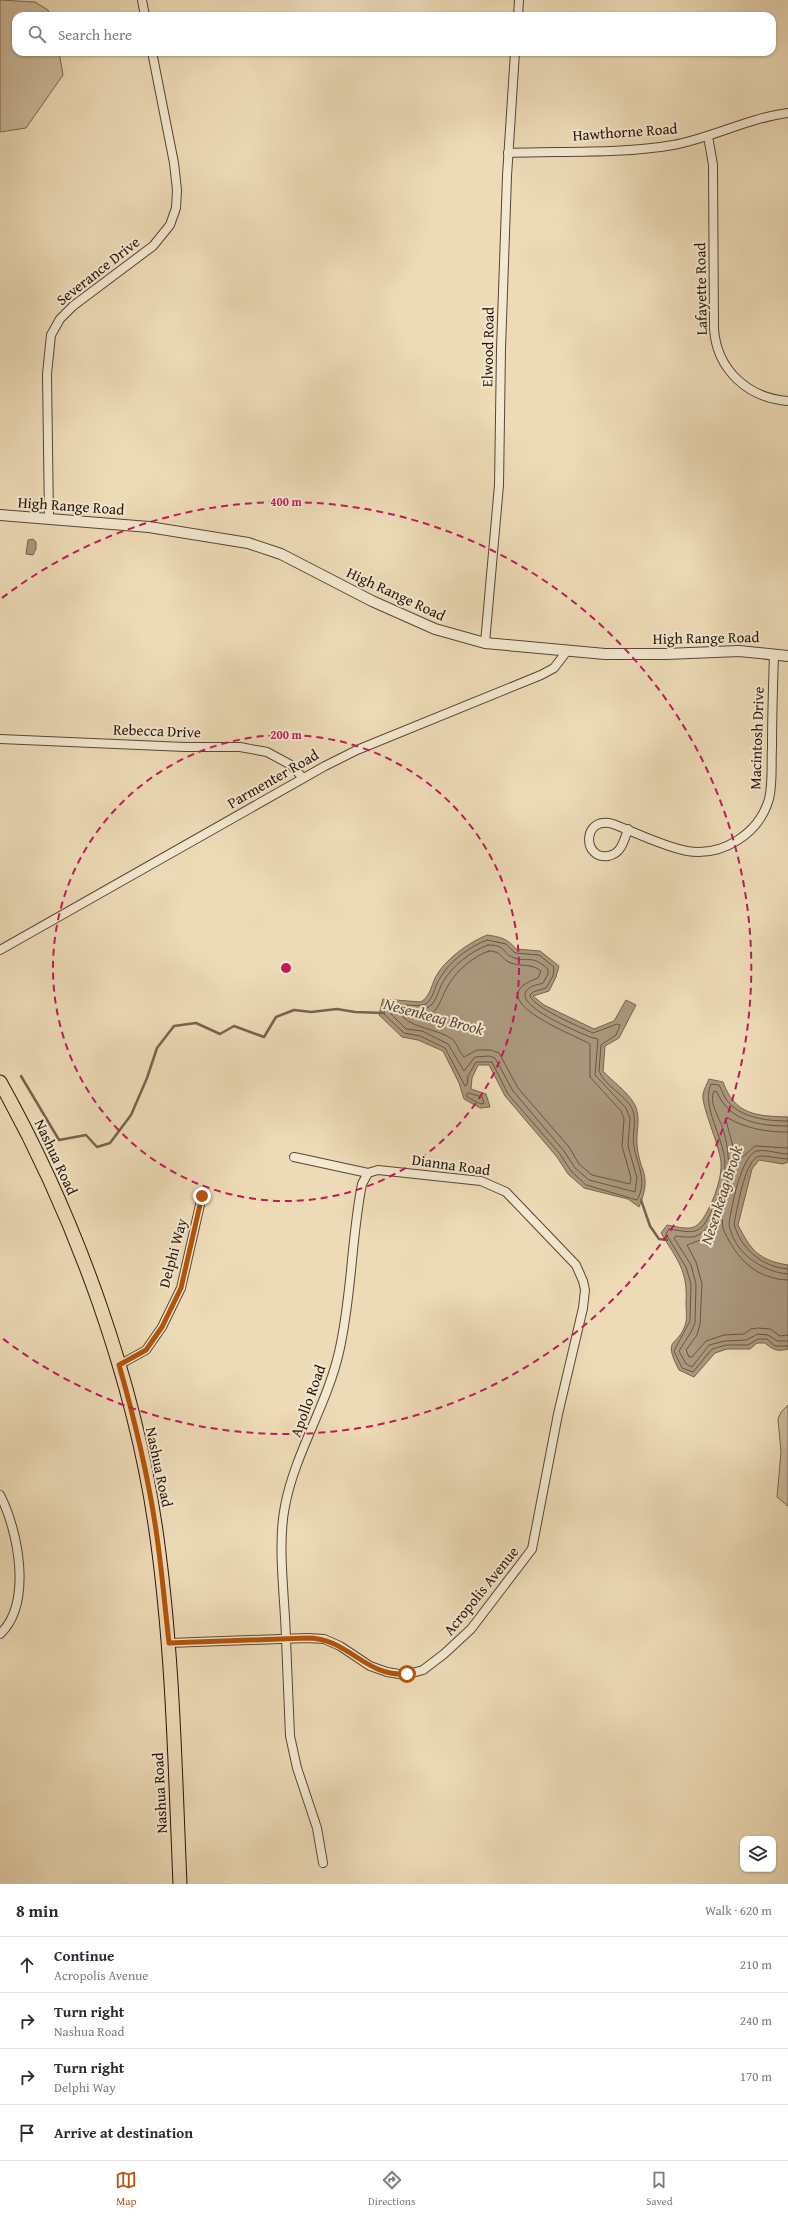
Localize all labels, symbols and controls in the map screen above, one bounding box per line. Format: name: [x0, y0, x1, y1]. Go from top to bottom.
search box: [12, 12, 776, 56]
icon: search: [26, 23, 48, 45]
text: Search here: [58, 24, 132, 45]
street label: Hawthorne Road: [572, 117, 678, 146]
street label: Severance Drive: [52, 231, 144, 310]
street label: Lafayette Road: [689, 242, 712, 336]
street label: Elwood Road: [476, 307, 499, 387]
street label: High Range Road: [17, 491, 125, 520]
text: 400 m: [270, 493, 303, 510]
street label: High Range Road: [343, 561, 449, 626]
street label: High Range Road: [652, 626, 760, 649]
street label: Macintosh Drive: [744, 686, 769, 790]
street label: Rebecca Drive: [113, 718, 201, 743]
text: 200 m: [270, 726, 303, 743]
street label: Parmenter Road: [223, 744, 322, 813]
centre of rings: [279, 961, 293, 975]
water label: Nesenkeag Brook: [380, 991, 487, 1041]
street label: Nashua Road: [30, 1116, 83, 1198]
water label: Nesenkeag Brook: [693, 1142, 749, 1249]
street label: Dianna Road: [410, 1149, 492, 1180]
route end: [193, 1187, 211, 1205]
street label: Delphi Way: [153, 1215, 192, 1290]
street label: Apollo Road: [285, 1362, 330, 1440]
street label: Nashua Road: [141, 1425, 178, 1509]
street label: Acropolis Avenue: [438, 1542, 523, 1640]
route start: [398, 1665, 416, 1683]
street label: Nashua Road: [147, 1752, 172, 1834]
map controls: [740, 1836, 776, 1872]
button: layers: [740, 1836, 776, 1872]
text: 8 min: [16, 1898, 58, 1923]
text: Walk · 620 m: [705, 1901, 772, 1920]
text: Continue: [54, 1945, 115, 1966]
icon: ahead: [16, 1954, 38, 1976]
text: 210 m: [740, 1955, 772, 1974]
text: Acropolis Avenue: [54, 1966, 148, 1985]
text: Turn right: [54, 2001, 125, 2022]
icon: right: [16, 2010, 38, 2032]
text: 240 m: [740, 2011, 772, 2030]
text: Nashua Road: [54, 2022, 124, 2041]
text: Turn right: [54, 2057, 125, 2078]
icon: right: [16, 2066, 38, 2088]
text: 170 m: [740, 2067, 772, 2086]
text: Delphi Way: [54, 2078, 116, 2097]
icon: arrive: [16, 2122, 38, 2144]
text: Arrive at destination: [54, 2122, 193, 2143]
tab: Map: [115, 2169, 137, 2209]
tab: Directions: [368, 2169, 415, 2209]
tab: Saved: [646, 2169, 673, 2209]

